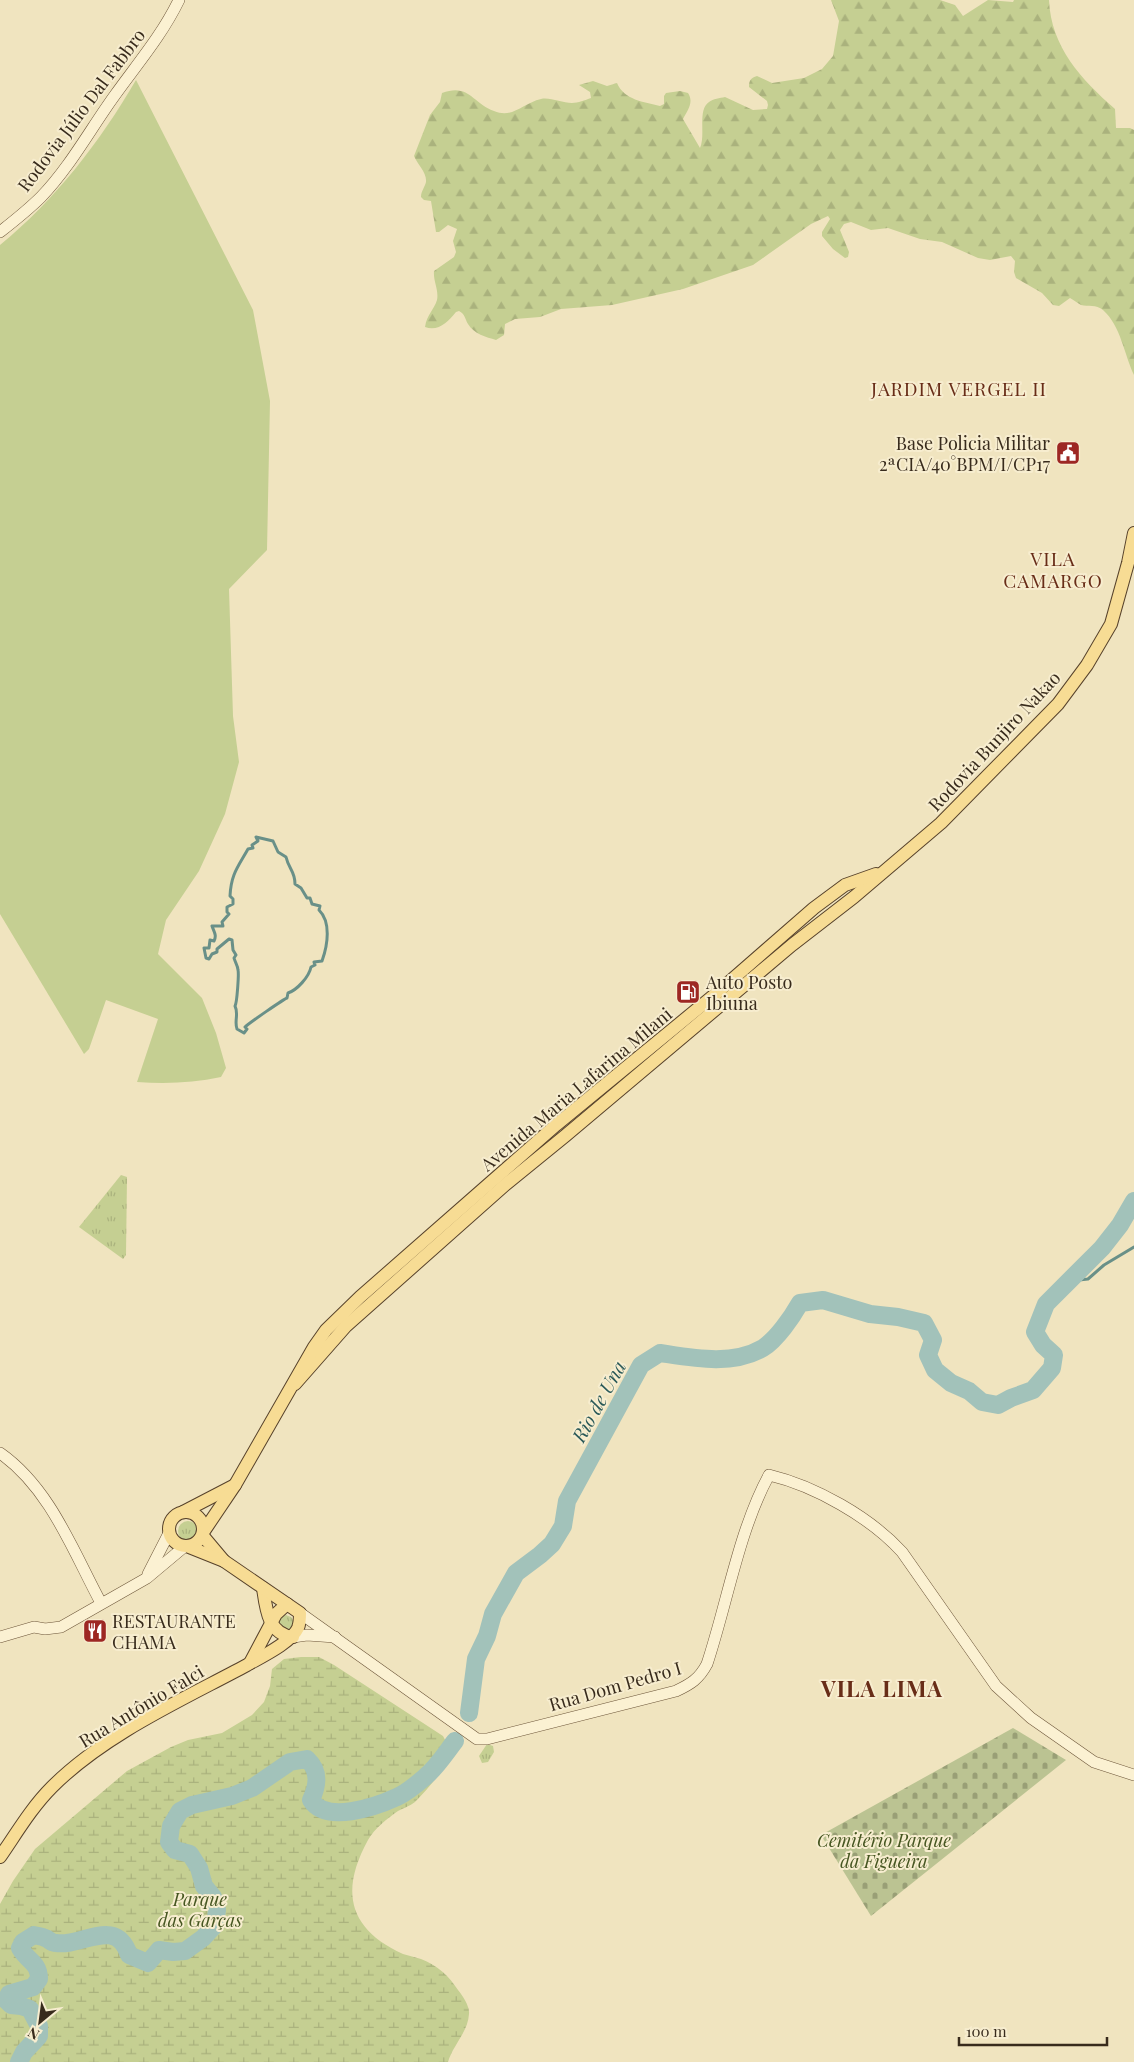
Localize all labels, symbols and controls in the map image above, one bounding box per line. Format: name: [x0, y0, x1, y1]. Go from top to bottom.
street label: Rodovia Júlio Dal Fabbro: [12, 24, 150, 196]
district label: JARDIM VERGEL II: [870, 375, 1047, 401]
place label: Base Policia Militar 2ªCIA/40°BPM/I/CP17: [879, 431, 1051, 476]
public building icon: Base Policia Militar 2ªCIA/40°BPM/I/CP17: [1055, 440, 1081, 466]
district label: VILA CAMARGO: [1003, 545, 1103, 593]
street label: Rodovia Bunjiro Nakao: [923, 666, 1065, 816]
place label: Auto Posto Ibiuna: [705, 970, 793, 1015]
fuel station icon: Auto Posto Ibiuna: [675, 979, 701, 1005]
street label: Avenida Maria Lafarina Milani: [475, 1002, 677, 1177]
water label: Rio de Una: [564, 1355, 631, 1447]
place label: RESTAURANTE CHAMA: [112, 1609, 236, 1654]
restaurant icon: RESTAURANTE CHAMA: [82, 1618, 108, 1644]
street label: Rua Dom Pedro I: [546, 1656, 684, 1716]
street label: Rua Antônio Falci: [74, 1659, 208, 1753]
district label: VILA LIMA: [820, 1673, 943, 1703]
park label: Cemitério Parque da Figueira: [817, 1828, 951, 1873]
park label: Parque das Garças: [158, 1887, 242, 1932]
north arrow: [15, 1997, 65, 2047]
scale bar: [959, 2014, 1106, 2046]
text: 100 m: [966, 2021, 1007, 2041]
text: N: [24, 2023, 42, 2045]

